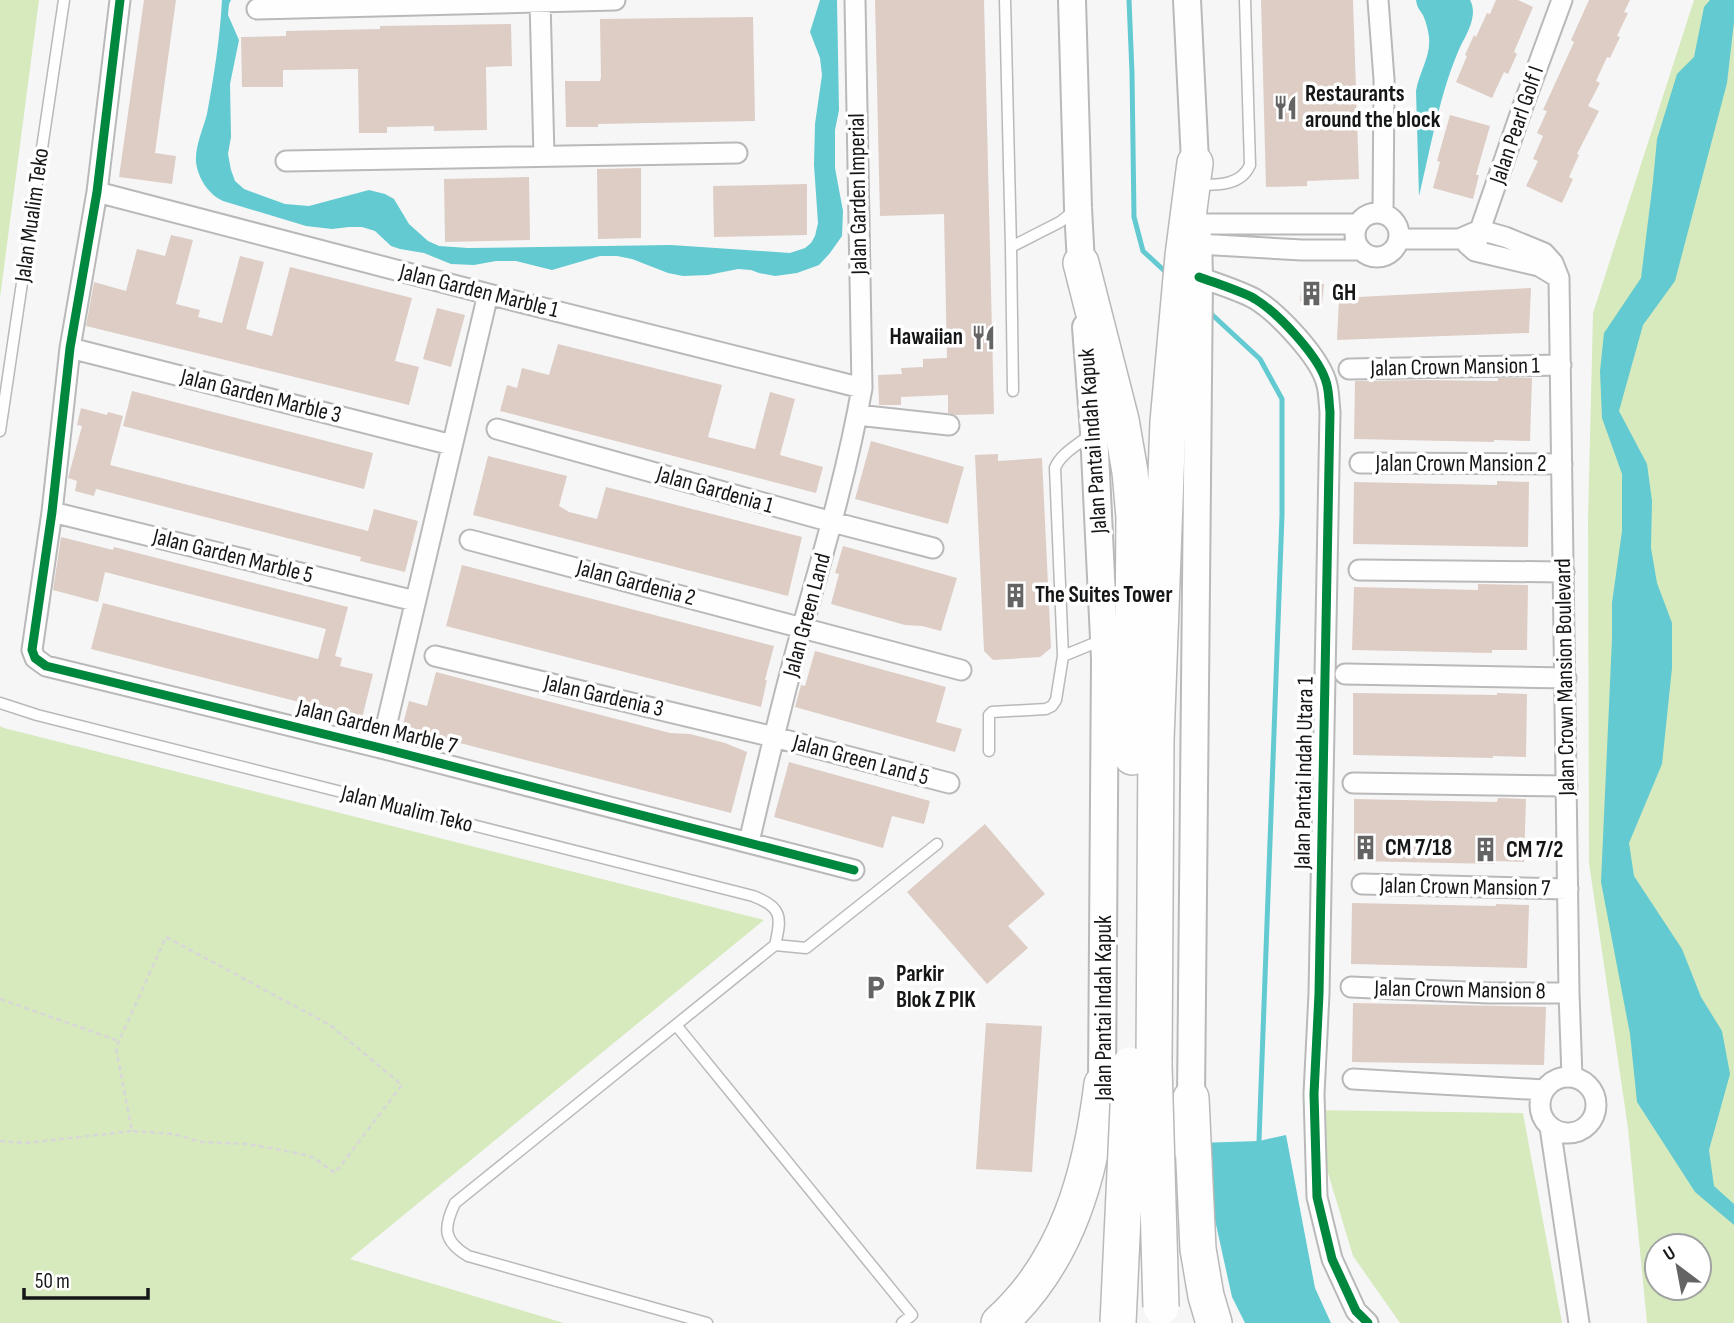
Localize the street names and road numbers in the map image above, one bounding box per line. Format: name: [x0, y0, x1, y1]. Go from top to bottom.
street label: Jalan Pearl Golf I: [1483, 62, 1550, 189]
street label: Jalan Garden Imperial: [843, 113, 873, 276]
street label: Jalan Mualim Teko: [9, 146, 55, 285]
street label: Jalan Garden Marble 1: [396, 257, 561, 324]
street label: Jalan Pantai Indah Kapuk: [1073, 347, 1114, 536]
street label: Jalan Crown Mansion 1: [1369, 352, 1540, 382]
street label: Jalan Garden Marble 3: [177, 362, 344, 429]
street label: Jalan Crown Mansion 2: [1375, 450, 1546, 478]
street label: Jalan Gardenia 1: [652, 460, 777, 520]
street label: Jalan Garden Marble 5: [149, 522, 316, 589]
street label: Jalan Green Land: [777, 550, 837, 681]
street label: Jalan Gardenia 2: [573, 553, 698, 612]
street label: Jalan Crown Mansion Boulevard: [1549, 558, 1581, 797]
street label: Jalan Gardenia 3: [541, 668, 666, 723]
street label: Jalan Pantai Indah Utara 1: [1288, 676, 1320, 871]
street label: Jalan Garden Marble 7: [293, 693, 460, 760]
street label: Jalan Green Land 5: [789, 728, 932, 792]
street label: Jalan Mualim Teko: [337, 779, 476, 839]
street label: Jalan Crown Mansion 7: [1379, 871, 1550, 902]
street label: Jalan Pantai Indah Kapuk: [1090, 915, 1118, 1102]
street label: Jalan Crown Mansion 8: [1373, 974, 1546, 1005]

